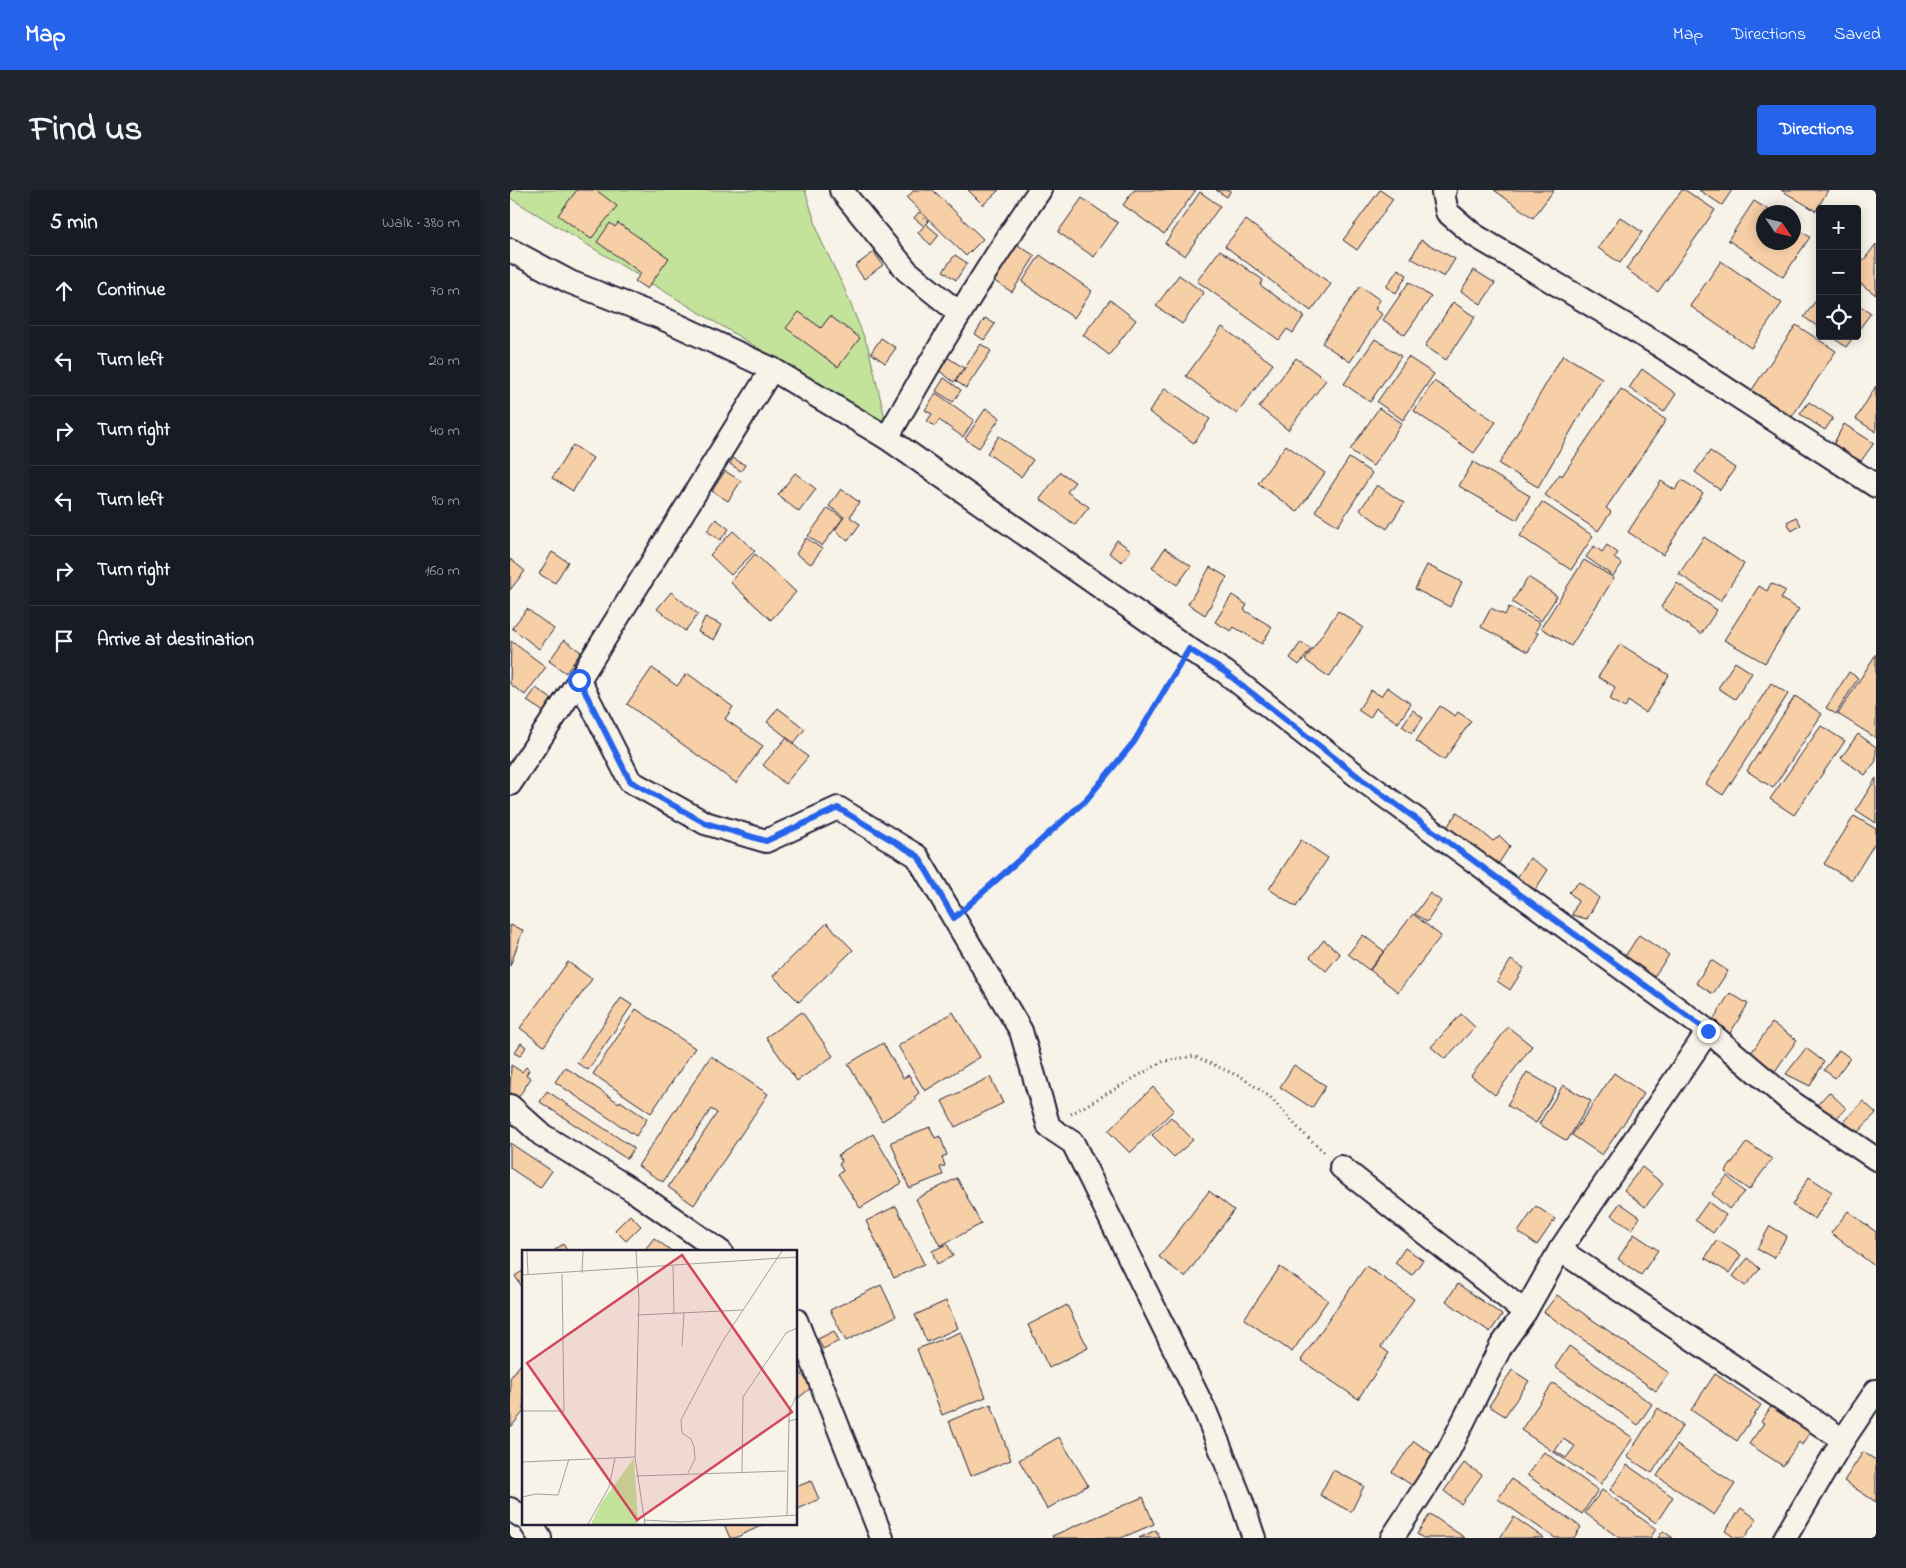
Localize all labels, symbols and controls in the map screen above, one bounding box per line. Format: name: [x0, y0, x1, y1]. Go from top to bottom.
text: Map: [25, 18, 66, 53]
text: Map: [1673, 22, 1703, 48]
text: Directions: [1731, 22, 1806, 48]
text: Saved: [1834, 22, 1881, 48]
text: Find us: [30, 105, 142, 156]
button: Directions: [1757, 105, 1876, 155]
north arrow: [1756, 205, 1801, 250]
map controls: [1816, 205, 1861, 340]
button: +: [1816, 205, 1861, 250]
text: 5 min: [50, 208, 98, 238]
text: Walk · 380 m: [382, 211, 460, 235]
button: −: [1816, 250, 1861, 295]
icon: ahead: [50, 277, 78, 305]
text: Continue: [97, 277, 165, 304]
text: 70 m: [430, 279, 460, 303]
button: locate: [1816, 295, 1861, 340]
icon: left: [50, 347, 78, 375]
text: Turn left: [97, 347, 164, 374]
text: 20 m: [429, 349, 460, 373]
icon: right: [50, 417, 78, 445]
text: Turn right: [97, 417, 170, 444]
text: 40 m: [430, 419, 460, 443]
icon: left: [50, 487, 78, 515]
text: Turn left: [97, 487, 164, 514]
text: 90 m: [432, 489, 460, 513]
icon: right: [50, 557, 78, 585]
text: Turn right: [97, 557, 170, 584]
text: 160 m: [425, 559, 460, 583]
icon: arrive: [50, 627, 78, 655]
text: Arrive at destination: [97, 627, 254, 654]
route start: [568, 669, 591, 692]
route end: [1697, 1020, 1720, 1043]
inset map: [522, 1250, 798, 1526]

